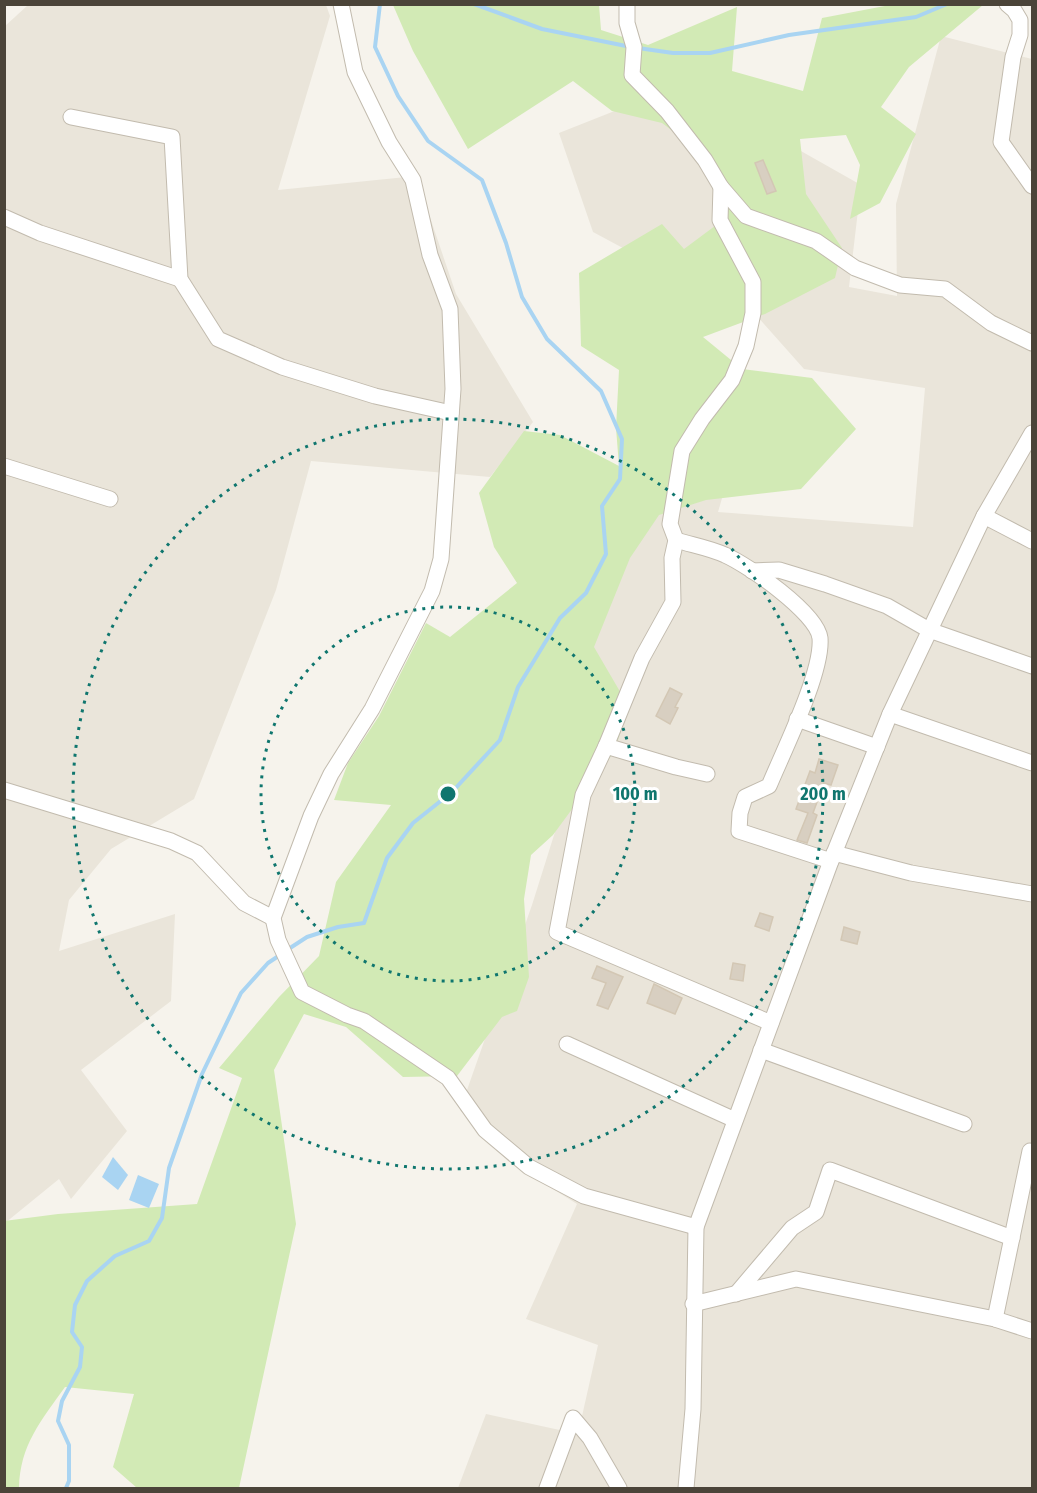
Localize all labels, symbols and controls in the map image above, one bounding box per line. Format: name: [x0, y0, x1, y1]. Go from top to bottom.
text: 100 m: [613, 783, 657, 805]
text: 200 m: [799, 783, 846, 805]
centre of rings: [438, 784, 458, 804]

